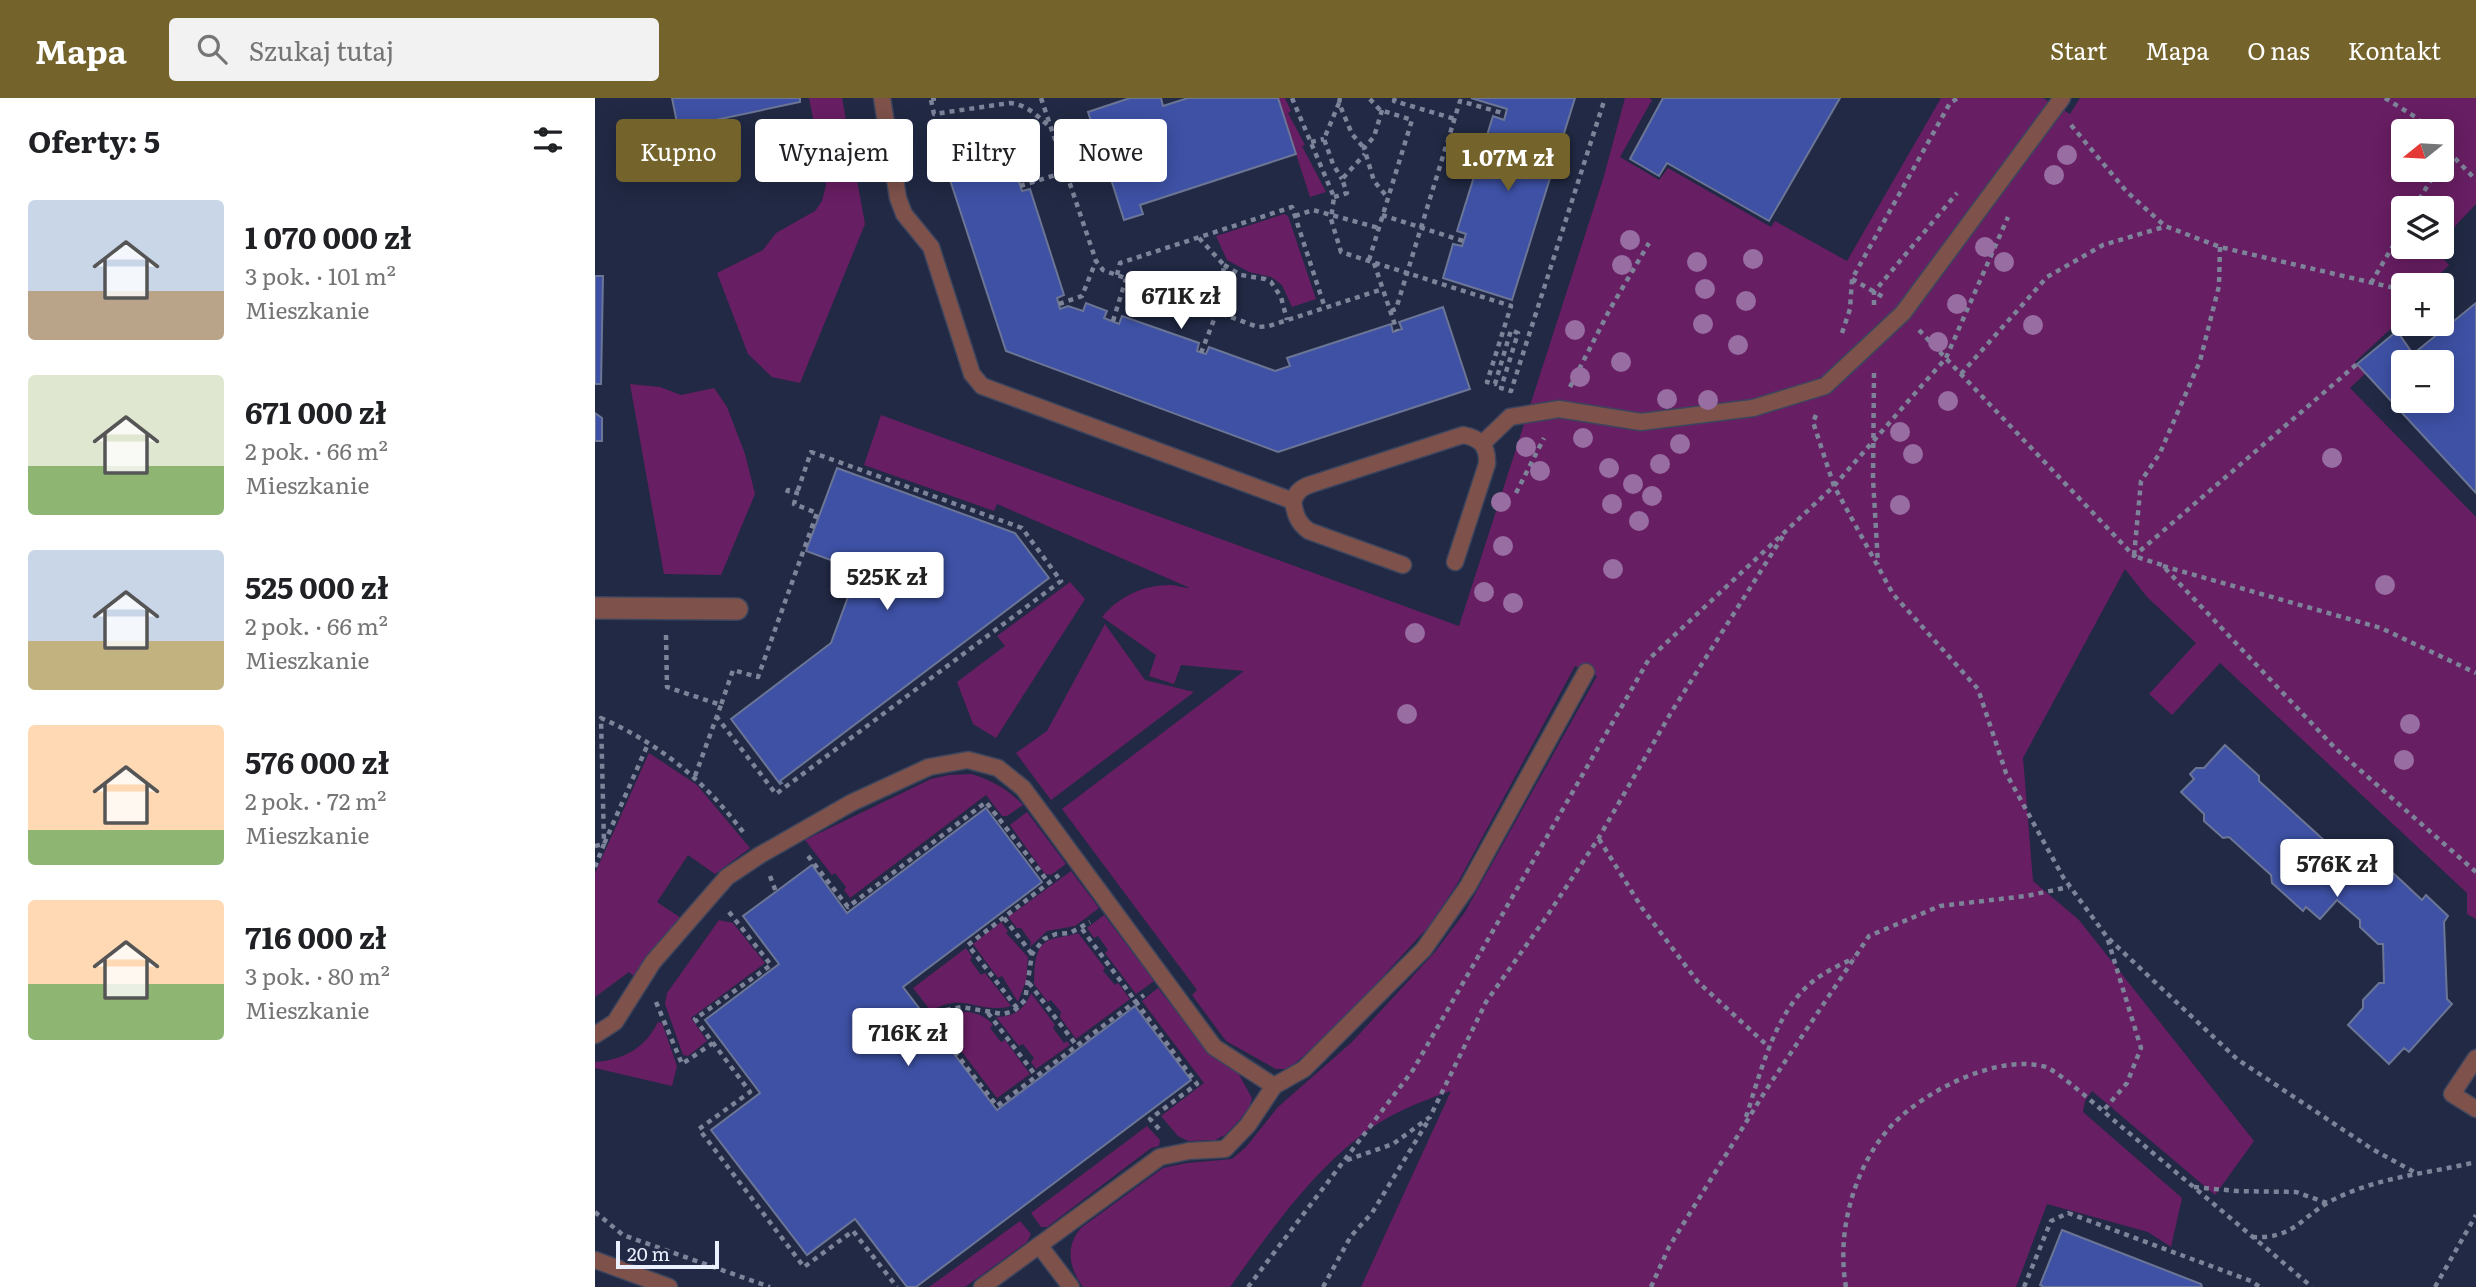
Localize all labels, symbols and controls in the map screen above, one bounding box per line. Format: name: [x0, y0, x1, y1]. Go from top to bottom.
search box: [169, 18, 659, 81]
text: Mapa: [35, 25, 127, 74]
icon: search: [193, 30, 231, 68]
text: Szukaj tutaj: [249, 30, 394, 69]
text: Start: [2050, 32, 2107, 67]
text: Mapa: [2145, 32, 2209, 67]
text: O nas: [2247, 32, 2310, 67]
text: Kontakt: [2348, 32, 2441, 67]
text: Oferty: 5: [28, 118, 160, 162]
chip: Kupno: [616, 119, 741, 182]
chip: Wynajem: [755, 119, 913, 182]
chip: Filtry: [927, 119, 1040, 182]
chip: Nowe: [1054, 119, 1167, 182]
north arrow: [2391, 119, 2453, 182]
map controls: [2391, 119, 2454, 413]
icon: filters: [529, 121, 567, 159]
pin: 1.07M zł: [1436, 134, 1580, 193]
text: 1.07M zł: [1462, 139, 1554, 173]
button: layers: [2391, 196, 2454, 259]
text: 1 070 000 zł: [245, 214, 411, 258]
icon: home: [84, 228, 168, 312]
text: 3 pok. · 101 m²: [245, 258, 396, 292]
pin: 671K zł: [1116, 272, 1246, 331]
button: +: [2391, 273, 2454, 336]
text: 671K zł: [1141, 277, 1221, 311]
text: Mieszkanie: [245, 292, 370, 326]
button: −: [2391, 350, 2454, 413]
text: 671 000 zł: [245, 389, 386, 433]
icon: home: [84, 403, 168, 487]
text: 2 pok. · 66 m²: [245, 433, 388, 467]
text: Mieszkanie: [245, 467, 370, 501]
pin: 525K zł: [822, 552, 952, 612]
text: 525K zł: [847, 558, 927, 592]
text: 525 000 zł: [245, 564, 388, 608]
icon: home: [84, 578, 168, 662]
text: 2 pok. · 66 m²: [245, 608, 388, 642]
text: Mieszkanie: [245, 642, 370, 676]
text: 576 000 zł: [245, 739, 389, 783]
icon: home: [84, 753, 168, 837]
text: 2 pok. · 72 m²: [245, 783, 386, 817]
text: Mieszkanie: [245, 817, 370, 851]
pin: 576K zł: [2272, 840, 2402, 899]
text: 576K zł: [2296, 845, 2378, 879]
text: 716 000 zł: [245, 914, 387, 958]
icon: home: [84, 928, 168, 1012]
text: 3 pok. · 80 m²: [245, 958, 390, 992]
text: Mieszkanie: [245, 992, 370, 1026]
pin: 716K zł: [843, 1009, 973, 1068]
text: 716K zł: [868, 1014, 948, 1048]
scale bar: [616, 1238, 719, 1270]
text: 20 m: [627, 1239, 670, 1267]

